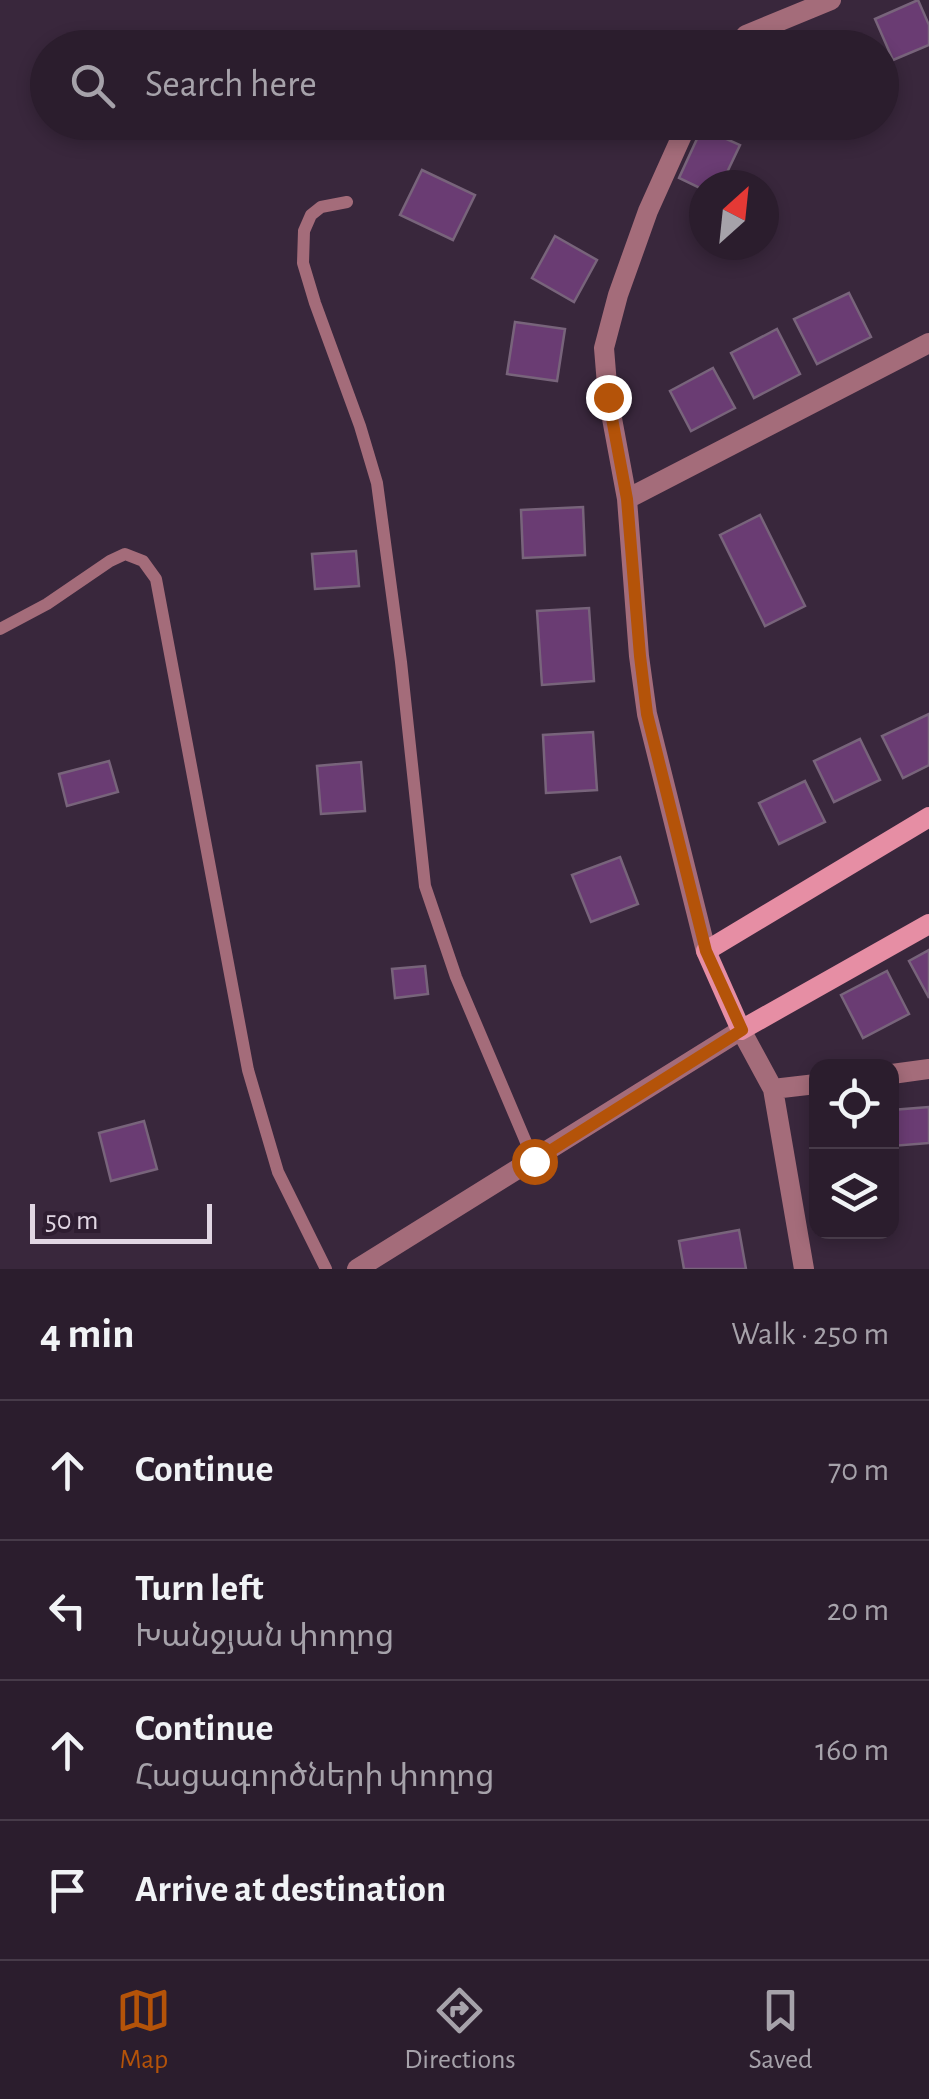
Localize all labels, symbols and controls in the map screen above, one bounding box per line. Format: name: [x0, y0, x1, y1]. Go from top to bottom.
search box: [30, 30, 899, 140]
icon: search: [65, 58, 120, 113]
text: Search here: [145, 66, 317, 104]
north arrow: [689, 170, 779, 260]
route end: [586, 375, 632, 421]
map controls: [809, 1059, 899, 1239]
button: locate: [809, 1059, 899, 1149]
route start: [512, 1139, 558, 1185]
button: layers: [809, 1149, 899, 1239]
scale bar: [30, 1199, 212, 1244]
text: 50 m: [45, 1207, 99, 1235]
text: 4 min: [40, 1313, 135, 1355]
text: Walk · 250 m: [731, 1318, 889, 1350]
icon: ahead: [40, 1443, 95, 1498]
text: Continue: [135, 1451, 273, 1489]
text: 70 m: [828, 1454, 889, 1486]
text: Turn left: [135, 1570, 263, 1608]
icon: left: [40, 1583, 95, 1638]
text: 20 m: [827, 1594, 889, 1626]
text: Խանջյան փողոց: [135, 1620, 394, 1652]
text: Continue: [135, 1710, 273, 1748]
icon: ahead: [40, 1723, 95, 1778]
text: 160 m: [815, 1734, 889, 1766]
text: Հացագործների փողոց: [135, 1760, 495, 1792]
icon: arrive: [40, 1863, 95, 1918]
text: Arrive at destination: [135, 1871, 446, 1909]
tab: Map: [116, 1983, 171, 2077]
tab: Directions: [404, 1983, 516, 2077]
tab: Saved: [749, 1983, 813, 2077]

